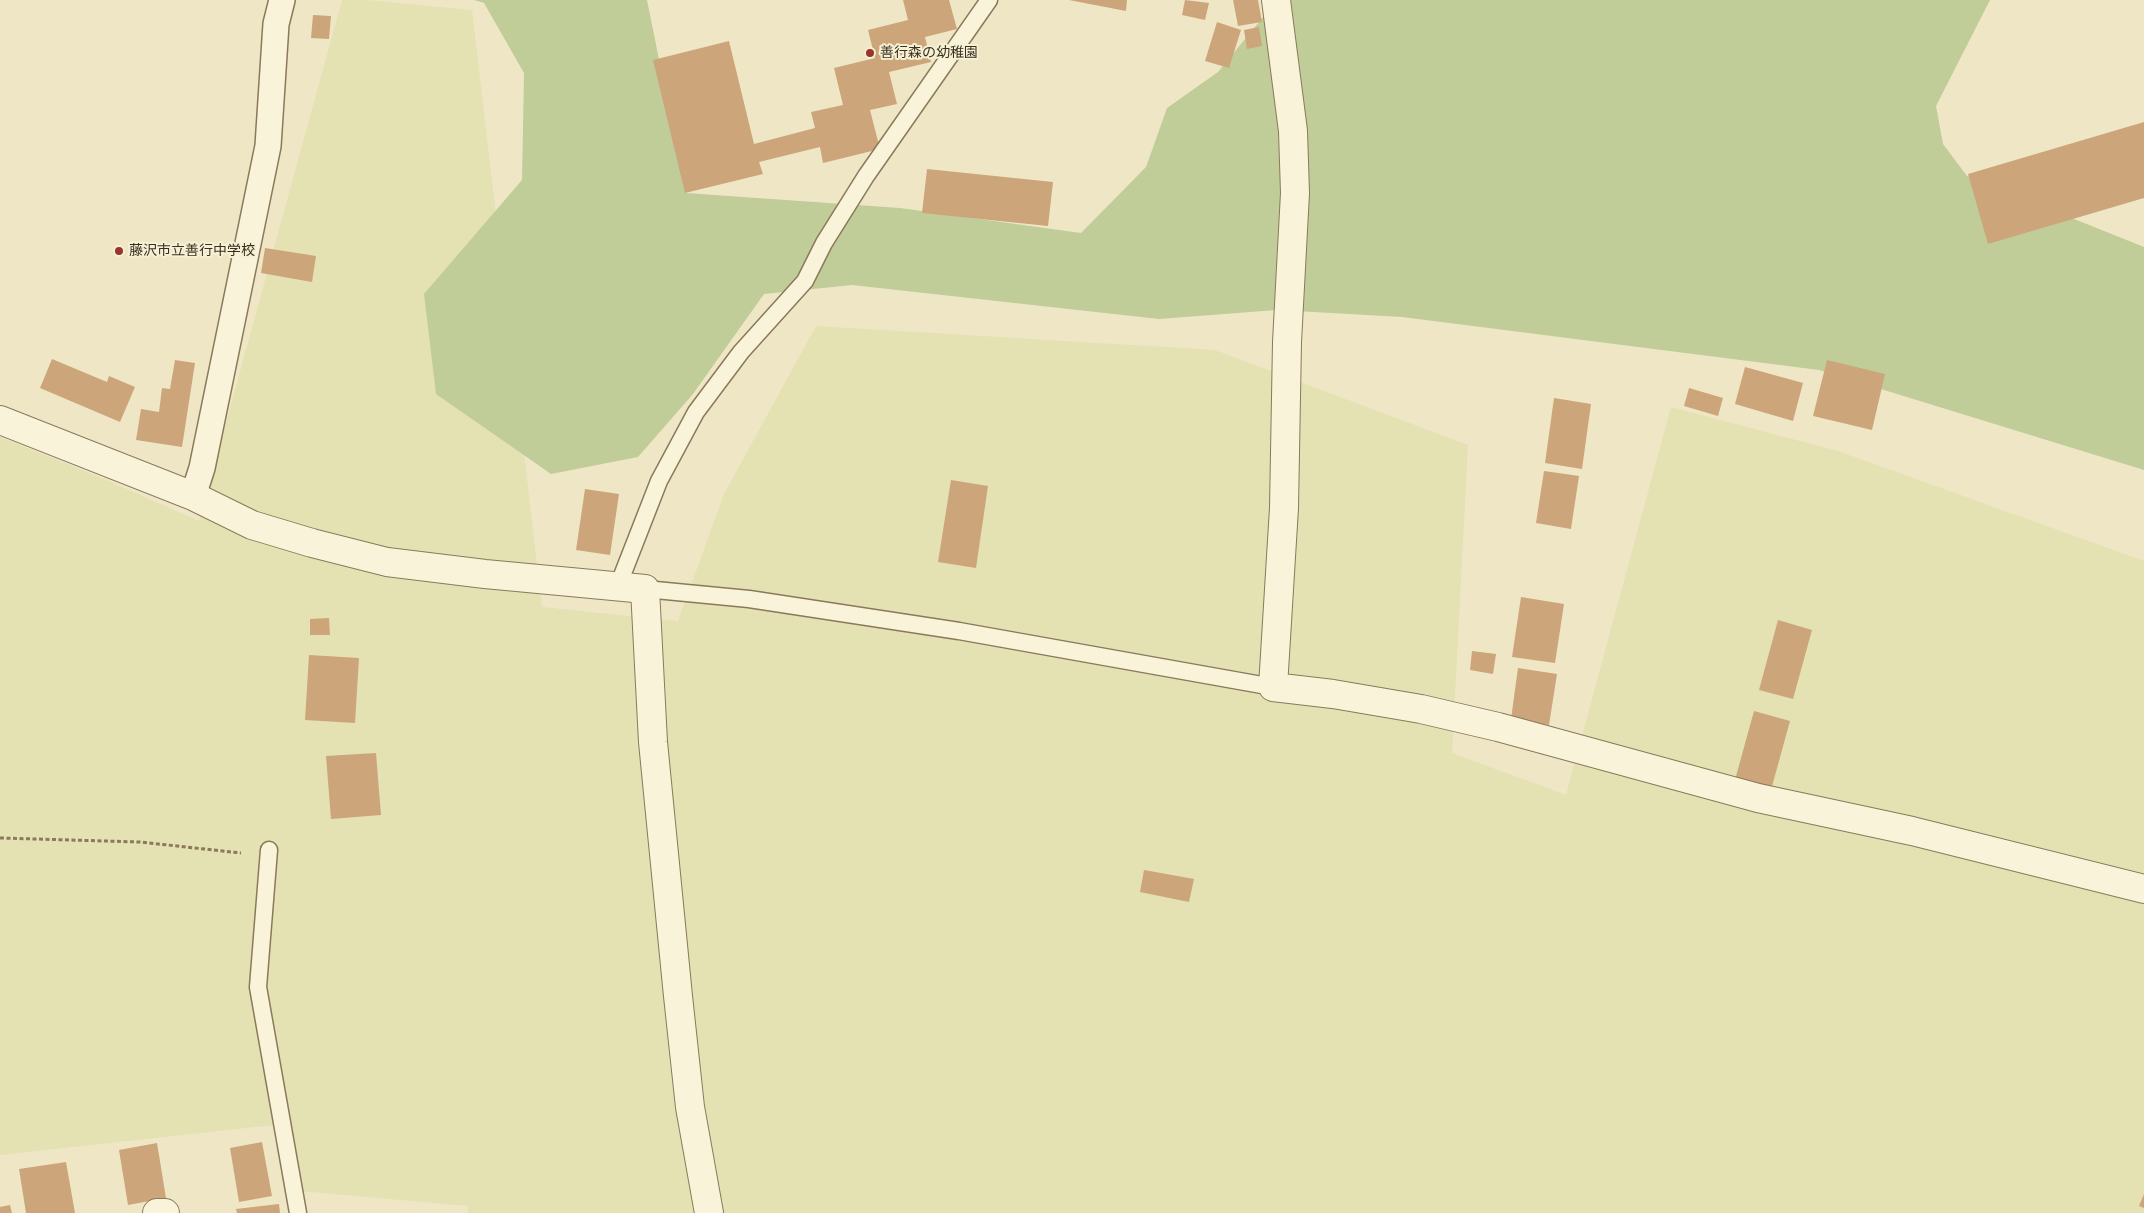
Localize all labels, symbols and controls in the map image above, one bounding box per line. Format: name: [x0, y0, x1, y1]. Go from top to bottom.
place label: 善行森の幼稚園: [880, 45, 978, 61]
marker: 善行森の幼稚園: [864, 47, 876, 59]
place label: 藤沢市立善行中学校: [129, 243, 255, 259]
marker: 藤沢市立善行中学校: [113, 245, 125, 257]

